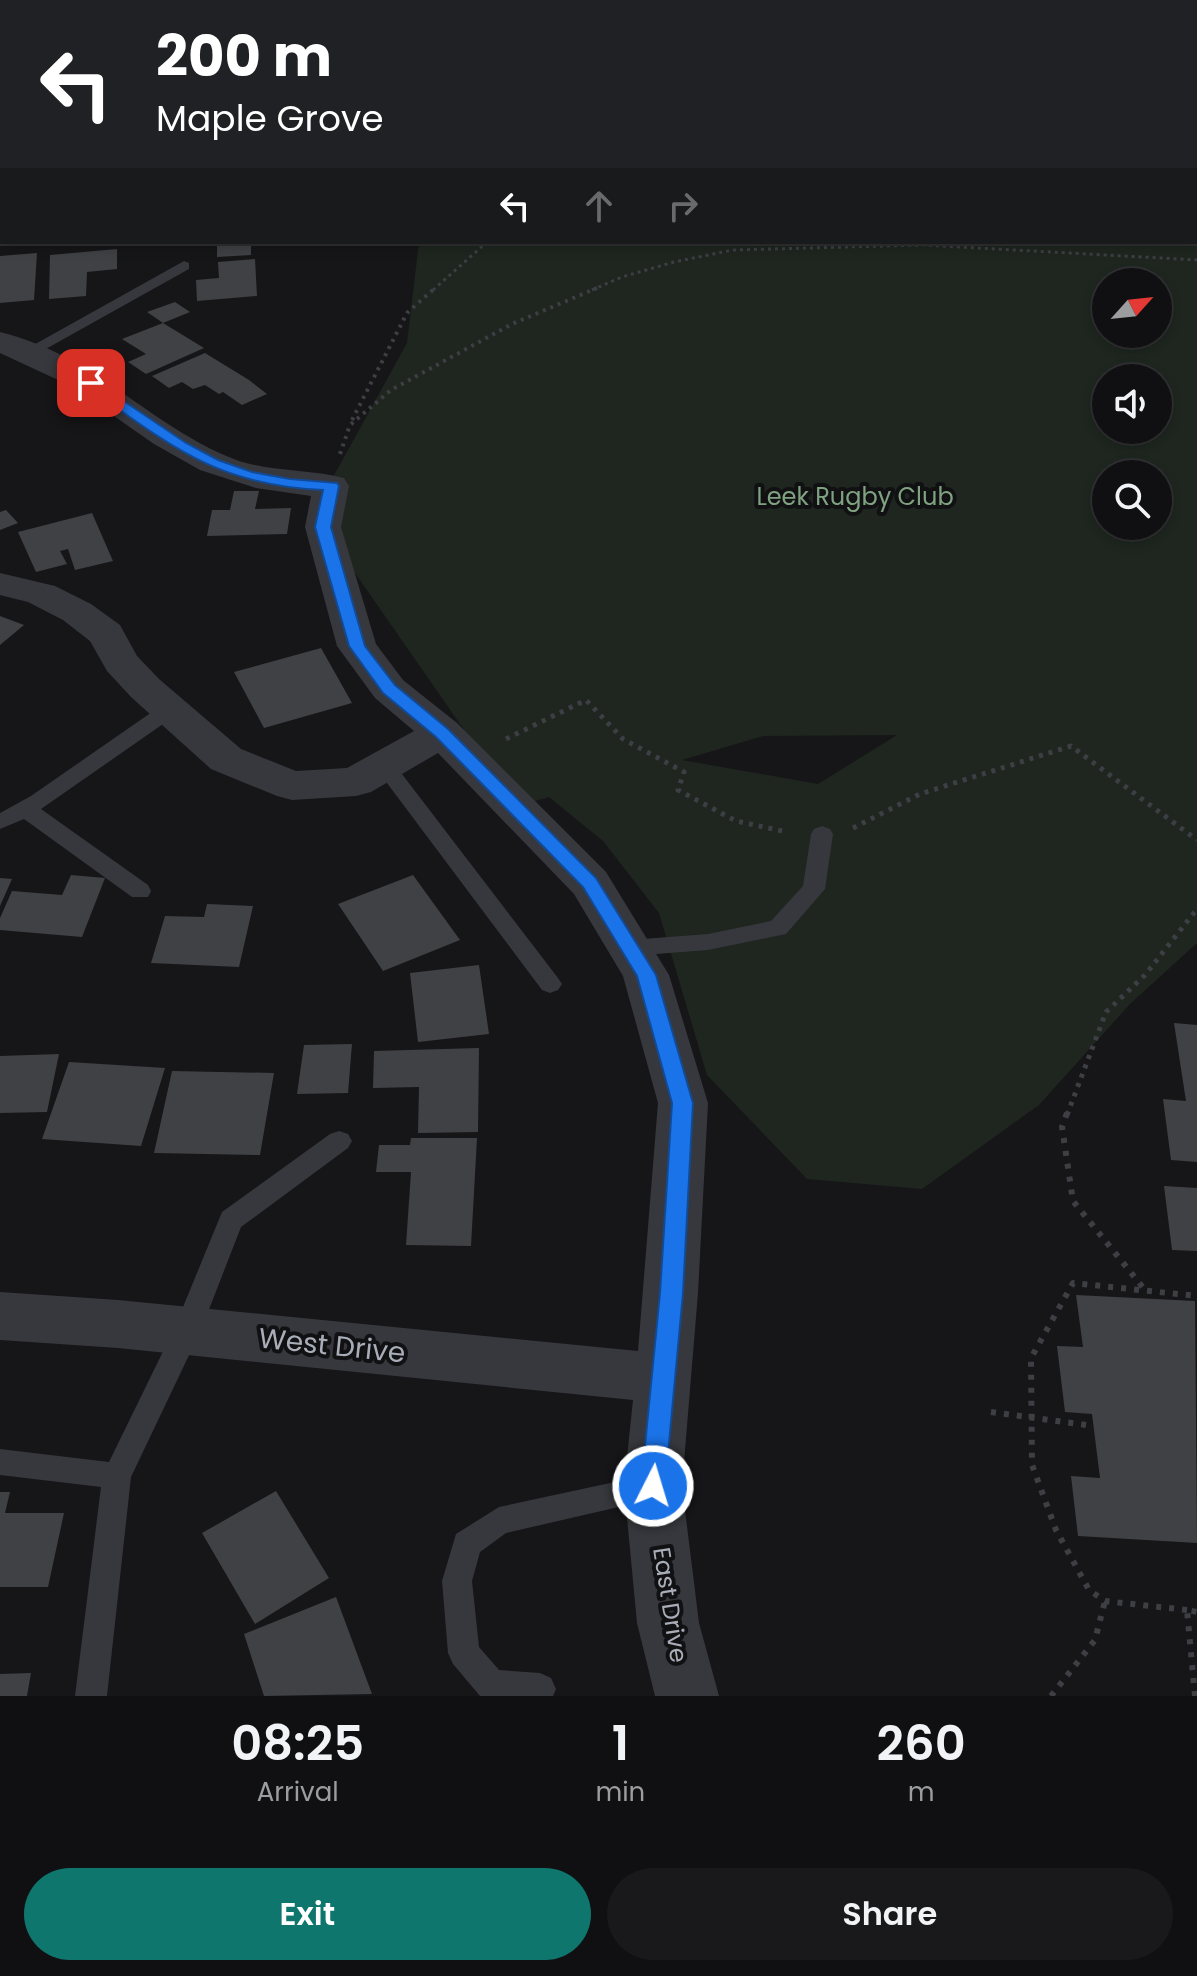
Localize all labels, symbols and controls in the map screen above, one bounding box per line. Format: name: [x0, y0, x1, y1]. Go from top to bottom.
text: 200 m: [156, 17, 332, 96]
icon: left: [24, 32, 128, 136]
text: Maple Grove: [156, 93, 383, 144]
icon: left: [493, 184, 537, 228]
icon: ahead: [577, 184, 621, 228]
icon: right: [661, 184, 705, 228]
north arrow: [1092, 268, 1172, 348]
map controls: [1092, 268, 1172, 540]
pin: [57, 349, 125, 417]
icon: arrive: [69, 361, 113, 405]
button: sound: [1092, 364, 1172, 444]
button: search: [1092, 460, 1172, 540]
park label: Leek Rugby Club: [756, 480, 954, 513]
street label: West Drive: [257, 1318, 407, 1373]
position arrow: [611, 1444, 695, 1528]
street label: East Drive: [645, 1545, 696, 1665]
text: 08:25: [231, 1710, 364, 1777]
text: 1: [612, 1710, 629, 1777]
text: 260: [876, 1710, 966, 1777]
text: Arrival: [257, 1774, 339, 1810]
text: min: [595, 1774, 645, 1810]
text: m: [908, 1774, 934, 1810]
button: Exit: [24, 1868, 591, 1960]
button: Share: [607, 1868, 1173, 1960]

